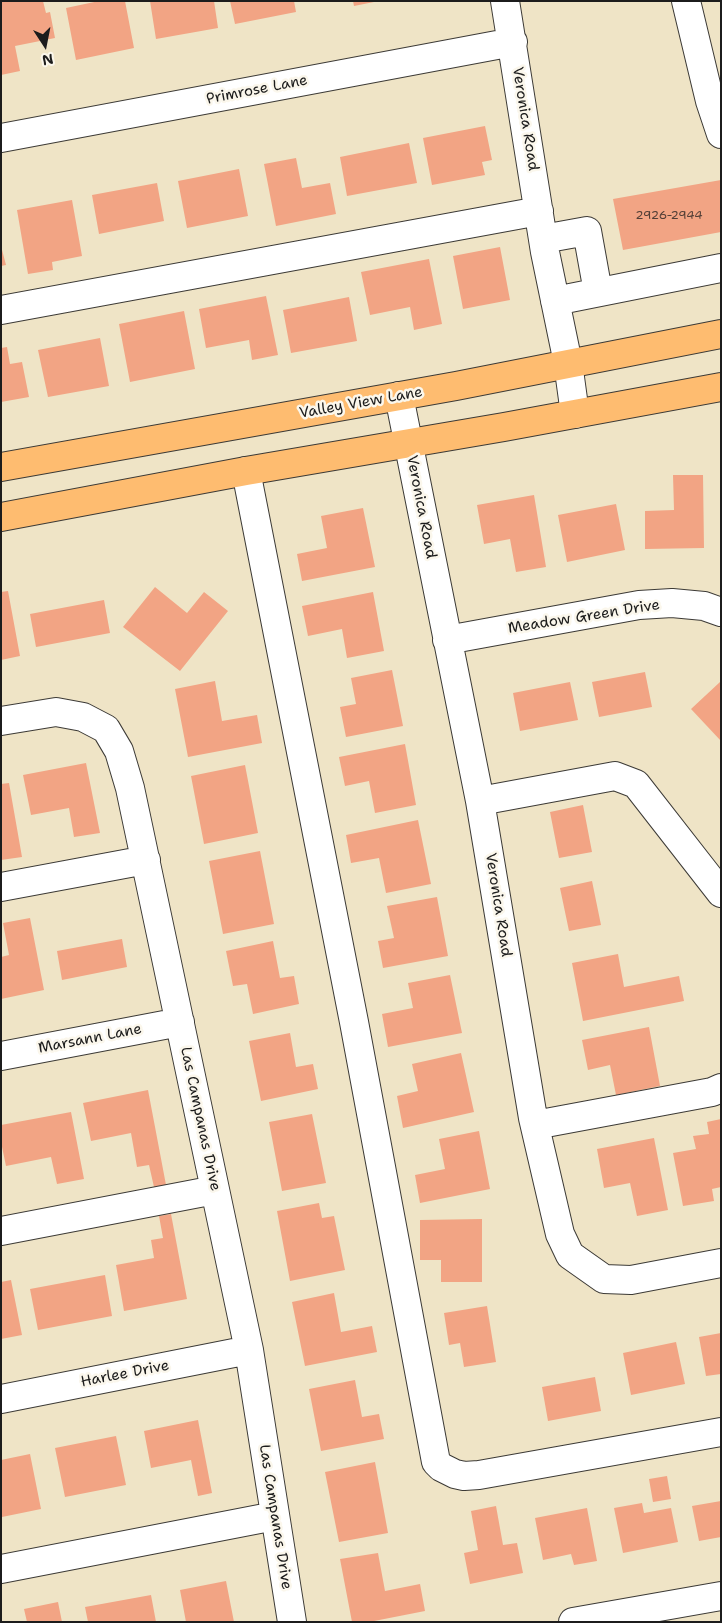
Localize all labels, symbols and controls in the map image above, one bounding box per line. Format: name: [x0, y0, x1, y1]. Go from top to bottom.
north arrow: [20, 20, 70, 70]
text: N: [41, 50, 55, 70]
street label: Veronica Road: [508, 66, 542, 172]
street label: Primrose Lane: [205, 71, 309, 109]
house number: 2926-2944: [635, 209, 703, 223]
street label: Valley View Lane: [298, 383, 424, 423]
street label: Veronica Road: [402, 454, 440, 560]
street label: Meadow Green Drive: [507, 596, 661, 638]
street label: Veronica Road: [481, 852, 515, 958]
street label: Marsann Lane: [37, 1020, 143, 1058]
street label: Las Campanas Drive: [176, 1045, 224, 1193]
street label: Harlee Drive: [79, 1357, 171, 1391]
street label: Las Campanas Drive: [255, 1443, 295, 1591]

